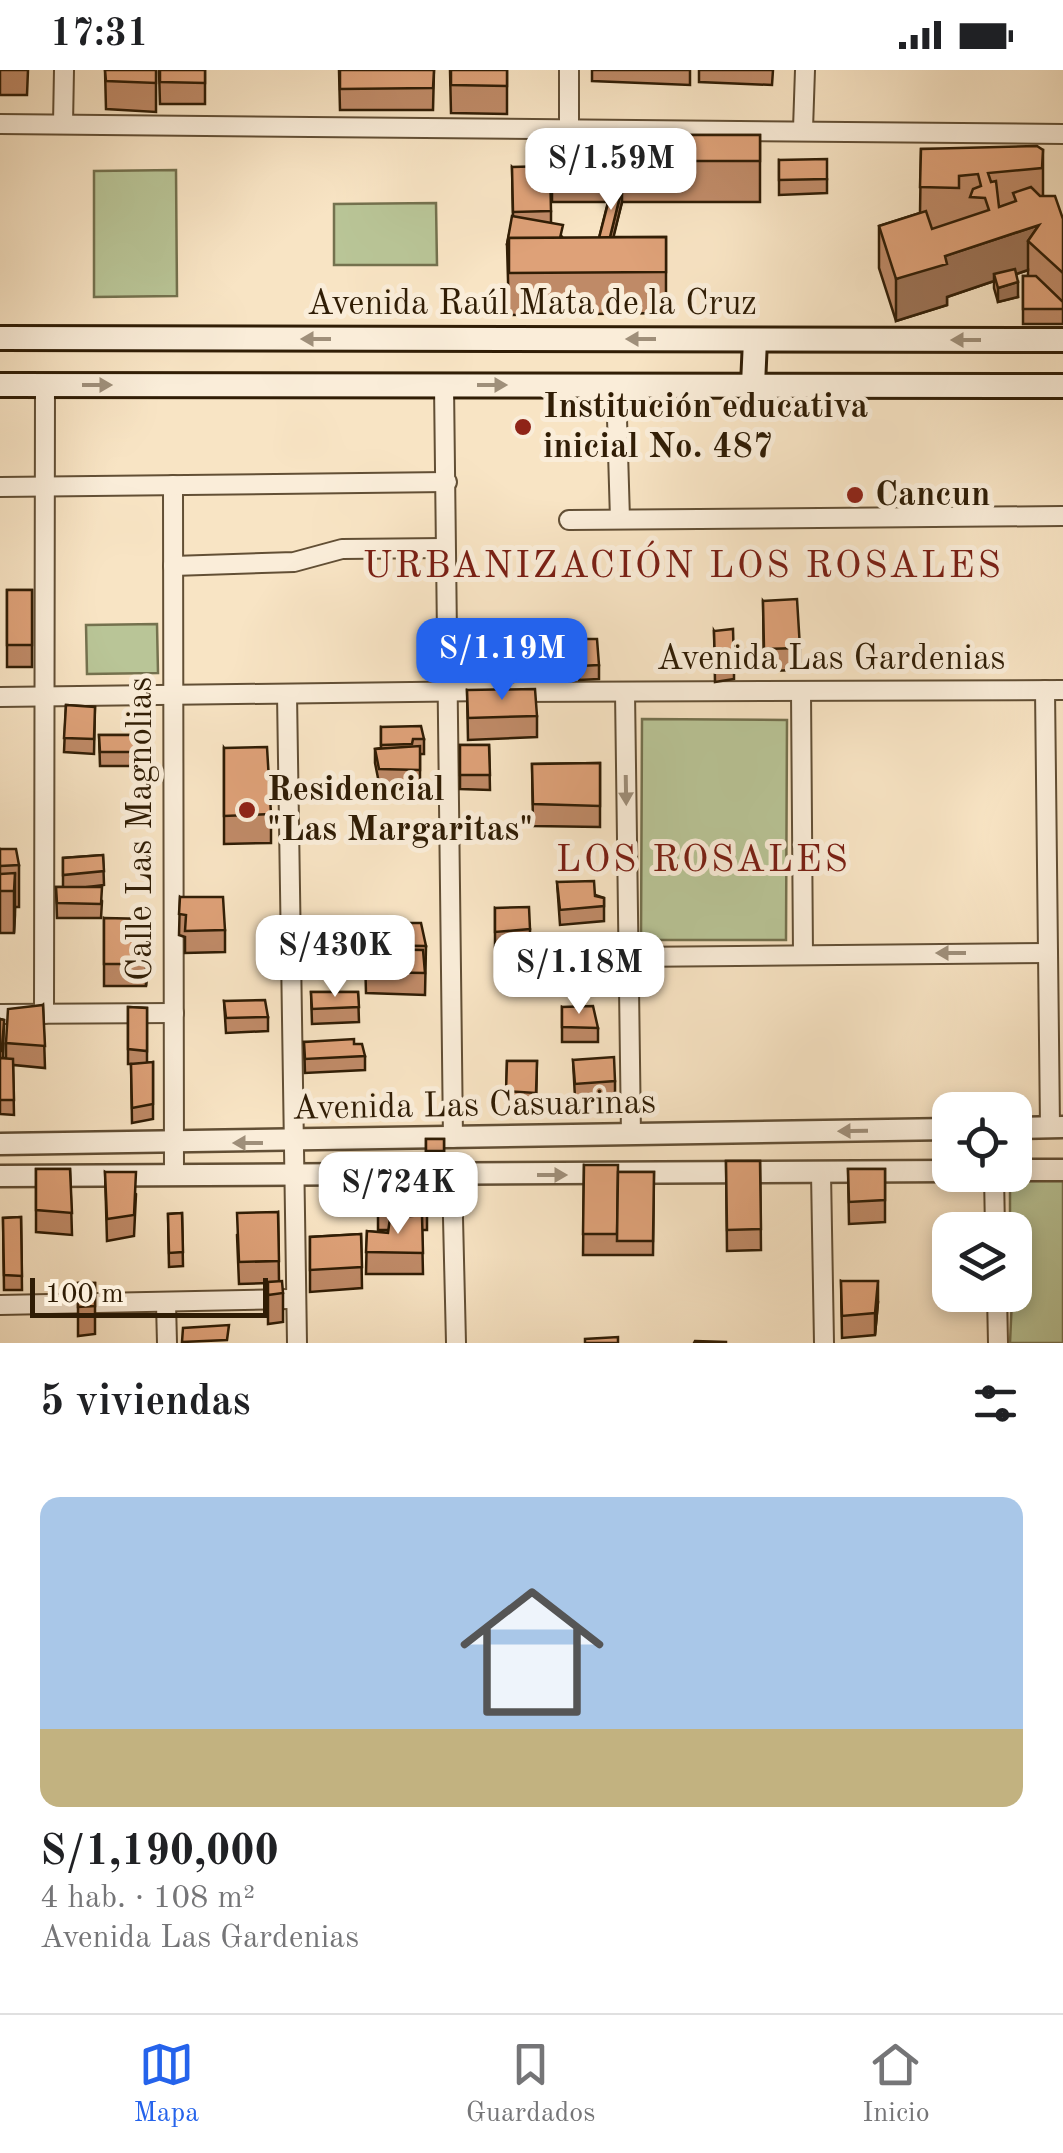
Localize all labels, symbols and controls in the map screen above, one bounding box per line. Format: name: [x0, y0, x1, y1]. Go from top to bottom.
text: 17:31: [50, 16, 149, 54]
pin: S/1.59M: [519, 128, 703, 213]
text: S/1.59M: [547, 144, 675, 176]
street label: Avenida Raúl Mata de la Cruz: [307, 287, 757, 322]
one-way arrow: [299, 331, 331, 347]
one-way arrow: [624, 331, 656, 347]
one-way arrow: [949, 332, 981, 348]
one-way arrow: [82, 377, 114, 393]
one-way arrow: [477, 377, 509, 393]
place label: Institución educativa inicial No. 487: [543, 390, 869, 465]
marker: Institución educativa inicial No. 487: [512, 416, 534, 438]
place label: Cancun: [875, 478, 990, 513]
marker: Cancun: [844, 484, 866, 506]
district label: URBANIZACIÓN LOS ROSALES: [363, 540, 1003, 586]
pin: S/1.19M: [410, 618, 594, 703]
text: S/1.19M: [438, 634, 566, 666]
street label: Avenida Las Gardenias: [657, 642, 1005, 677]
street label: Calle Las Magnolias: [124, 677, 159, 981]
place label: Residencial "Las Margaritas": [267, 773, 533, 848]
one-way arrow: [618, 774, 634, 806]
marker: Residencial "Las Margaritas": [236, 799, 258, 821]
district label: LOS ROSALES: [556, 842, 850, 880]
pin: S/430K: [254, 915, 416, 1000]
text: S/430K: [278, 931, 392, 963]
pin: S/1.18M: [487, 932, 671, 1017]
one-way arrow: [934, 945, 966, 961]
text: S/1.18M: [515, 948, 643, 980]
street label: Avenida Las Casuarinas: [292, 1085, 656, 1127]
map controls: [932, 1092, 1032, 1312]
button: locate: [932, 1092, 1032, 1192]
one-way arrow: [836, 1123, 868, 1139]
one-way arrow: [231, 1135, 263, 1151]
pin: S/724K: [317, 1152, 479, 1237]
one-way arrow: [537, 1167, 569, 1183]
text: S/724K: [341, 1168, 455, 1200]
button: layers: [932, 1212, 1032, 1312]
scale bar: [30, 1273, 268, 1318]
text: 100 m: [45, 1281, 124, 1309]
icon: filters: [968, 1376, 1023, 1431]
text: 5 viviendas: [40, 1382, 251, 1424]
icon: home: [442, 1562, 622, 1742]
text: S/1,190,000: [40, 1832, 279, 1874]
text: 4 hab. · 108 m²: [40, 1883, 255, 1915]
text: Avenida Las Gardenias: [40, 1923, 359, 1955]
tab: Mapa: [133, 2037, 199, 2132]
tab: Guardados: [466, 2037, 595, 2132]
tab: Inicio: [862, 2037, 930, 2132]

